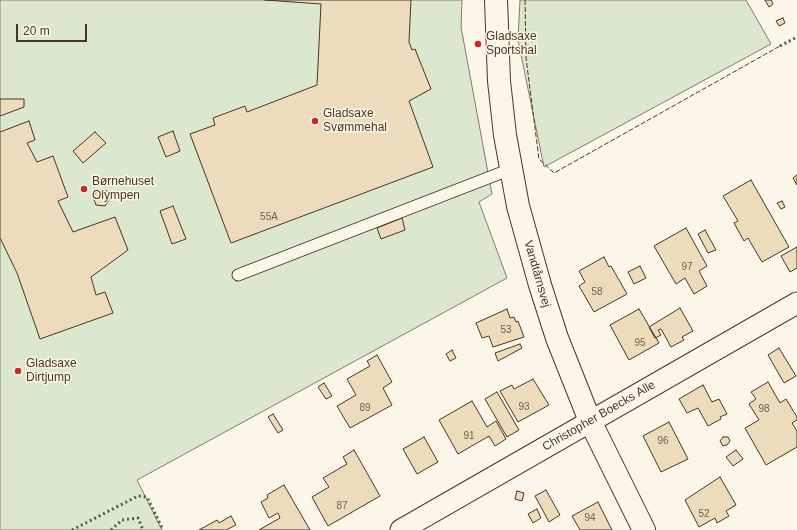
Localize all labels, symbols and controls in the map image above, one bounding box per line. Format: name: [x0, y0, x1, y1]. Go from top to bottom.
scale bar: [18, 16, 89, 42]
text: 20 m: [23, 24, 50, 38]
place label: Gladsaxe Sportshal: [486, 30, 537, 58]
marker: Gladsaxe Sportshal: [473, 39, 483, 49]
place label: Gladsaxe Svømmehal: [323, 107, 387, 135]
marker: Gladsaxe Svømmehal: [310, 116, 320, 126]
place label: Børnehuset Olympen: [92, 175, 154, 203]
marker: Børnehuset Olympen: [79, 184, 89, 194]
house number: 55A: [260, 211, 278, 223]
street label: Vandtårnsvej: [521, 239, 553, 309]
house number: 97: [681, 261, 693, 273]
house number: 58: [591, 286, 603, 298]
house number: 53: [500, 324, 512, 336]
house number: 95: [634, 337, 646, 349]
place label: Gladsaxe Dirtjump: [26, 357, 77, 385]
marker: Gladsaxe Dirtjump: [13, 366, 23, 376]
street label: Christopher Boecks Alle: [540, 378, 658, 454]
house number: 93: [518, 401, 530, 413]
house number: 89: [359, 402, 371, 414]
house number: 98: [758, 403, 770, 415]
house number: 91: [463, 430, 475, 442]
house number: 96: [657, 435, 669, 447]
house number: 87: [336, 500, 348, 512]
house number: 52: [698, 508, 710, 520]
house number: 94: [584, 512, 596, 524]

